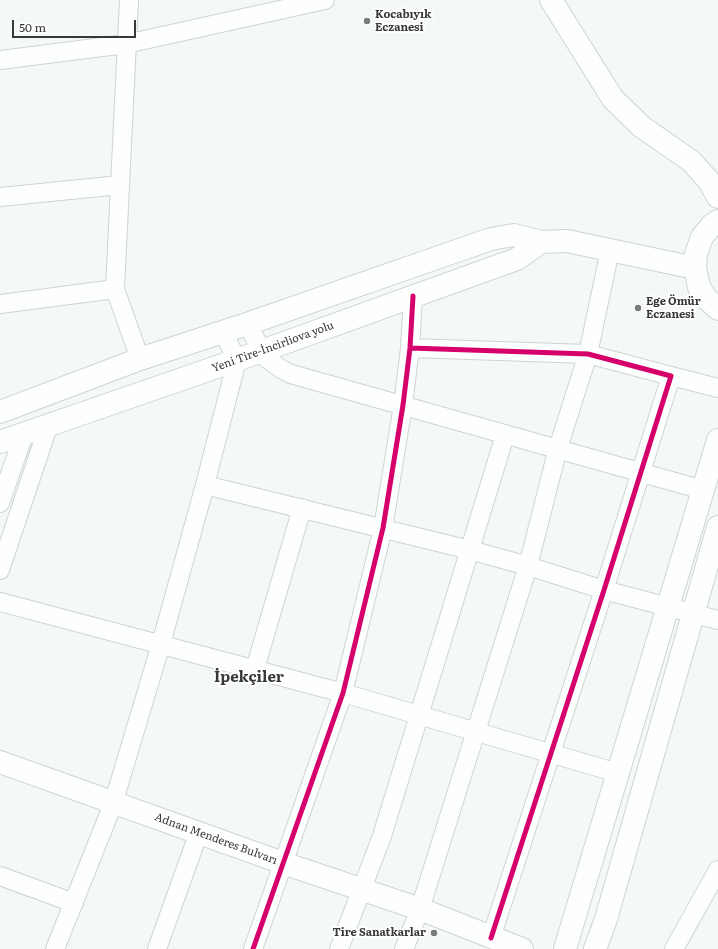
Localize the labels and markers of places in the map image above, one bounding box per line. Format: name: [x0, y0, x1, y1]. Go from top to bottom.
place label: Kocabıyık Eczanesi: [375, 8, 431, 34]
marker: Kocabıyık Eczanesi: [362, 16, 372, 26]
place label: Ege Ömür Eczanesi: [646, 295, 701, 321]
marker: Ege Ömür Eczanesi: [633, 303, 643, 313]
place label: Tire Sanatkarlar: [333, 926, 426, 940]
marker: Tire Sanatkarlar: [429, 928, 439, 938]

